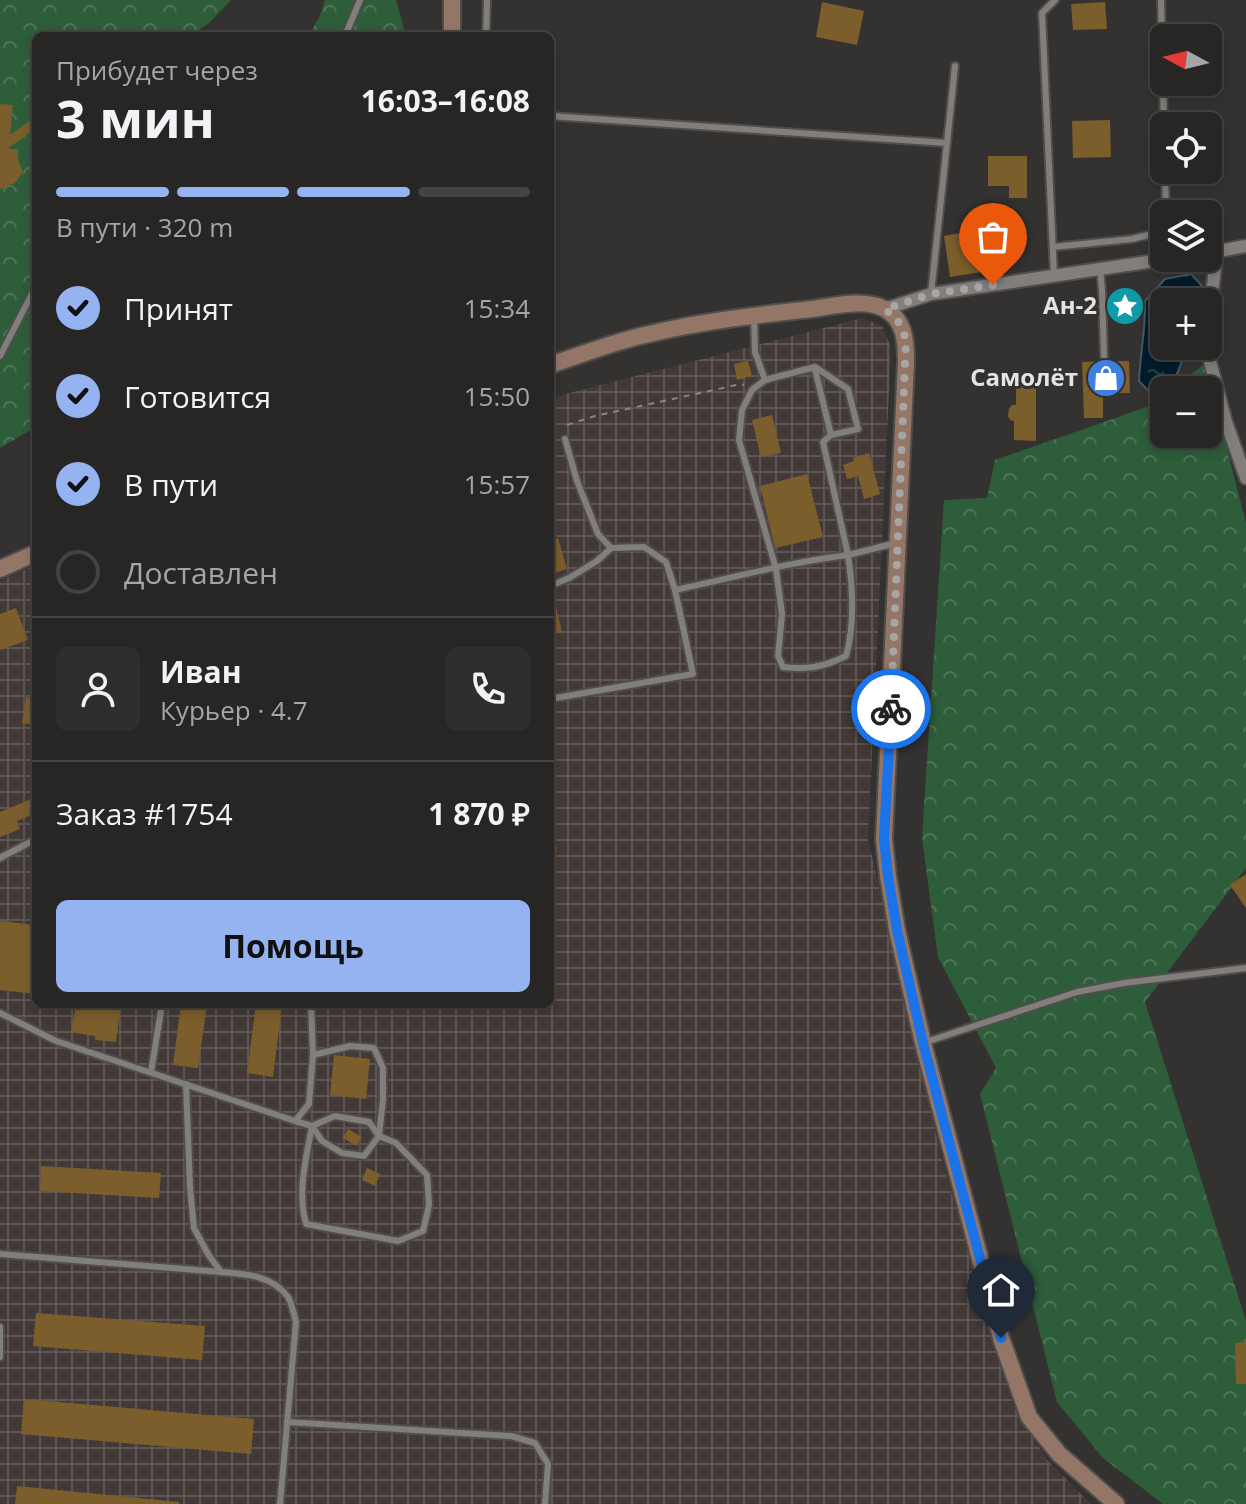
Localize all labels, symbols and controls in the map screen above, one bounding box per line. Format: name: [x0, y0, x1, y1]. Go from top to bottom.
north arrow: [1150, 24, 1222, 96]
map controls: [1150, 24, 1222, 448]
text: Прибудет через: [56, 52, 258, 88]
text: 16:03–16:08: [361, 80, 530, 121]
text: 3 мин: [56, 82, 215, 153]
button: locate: [1150, 112, 1222, 184]
button: layers: [1150, 200, 1222, 272]
pin: [959, 203, 1027, 285]
text: В пути · 320 m: [56, 209, 233, 245]
icon: bag: [971, 215, 1015, 259]
place icon: Ан-2: [1104, 285, 1146, 327]
icon: check: [56, 286, 100, 330]
text: Принят: [124, 288, 233, 329]
place label: Ан-2: [1043, 288, 1097, 321]
button: +: [1150, 288, 1222, 360]
text: 15:34: [464, 290, 530, 326]
shop icon: Самолёт: [1085, 357, 1127, 399]
place label: Самолёт: [970, 360, 1078, 393]
icon: check: [56, 374, 100, 418]
text: Готовится: [124, 376, 271, 417]
button: −: [1150, 376, 1222, 448]
text: 15:50: [464, 378, 530, 414]
icon: check: [56, 462, 100, 506]
text: В пути: [124, 464, 218, 505]
text: 15:57: [464, 466, 530, 502]
text: Доставлен: [124, 552, 278, 593]
button: person: [56, 647, 140, 731]
button: phone: [446, 647, 530, 731]
text: Иван: [160, 651, 242, 692]
courier: [851, 669, 931, 749]
icon: bike: [869, 687, 913, 731]
text: Курьер · 4.7: [160, 692, 308, 728]
text: Заказ #1754: [56, 793, 233, 834]
text: 1 870 ₽: [428, 793, 530, 834]
button: Помощь: [56, 900, 530, 992]
pin: [967, 1256, 1035, 1338]
icon: home: [979, 1268, 1023, 1312]

